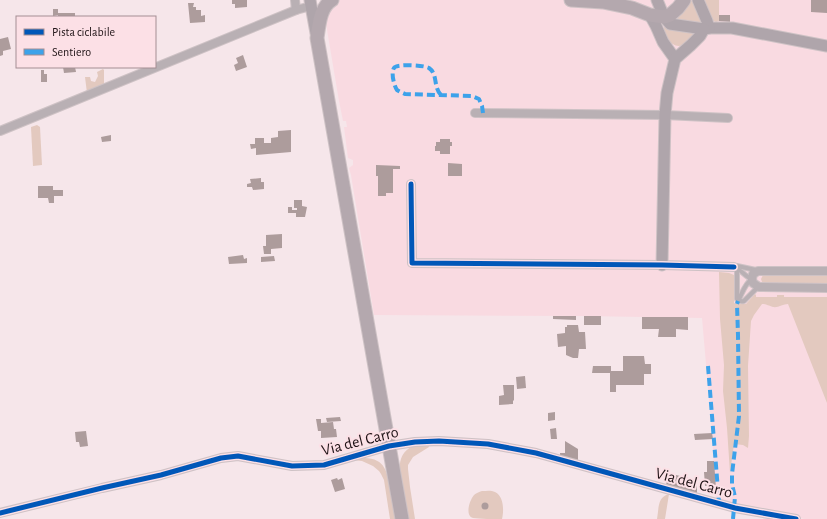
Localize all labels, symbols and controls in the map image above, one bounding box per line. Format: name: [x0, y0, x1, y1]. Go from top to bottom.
legend: [16, 16, 156, 68]
text: Pista ciclabile: [52, 26, 115, 38]
text: Sentiero: [52, 46, 91, 58]
street label: Via del Carro: [320, 424, 400, 458]
street label: Via del Carro: [654, 465, 734, 501]

